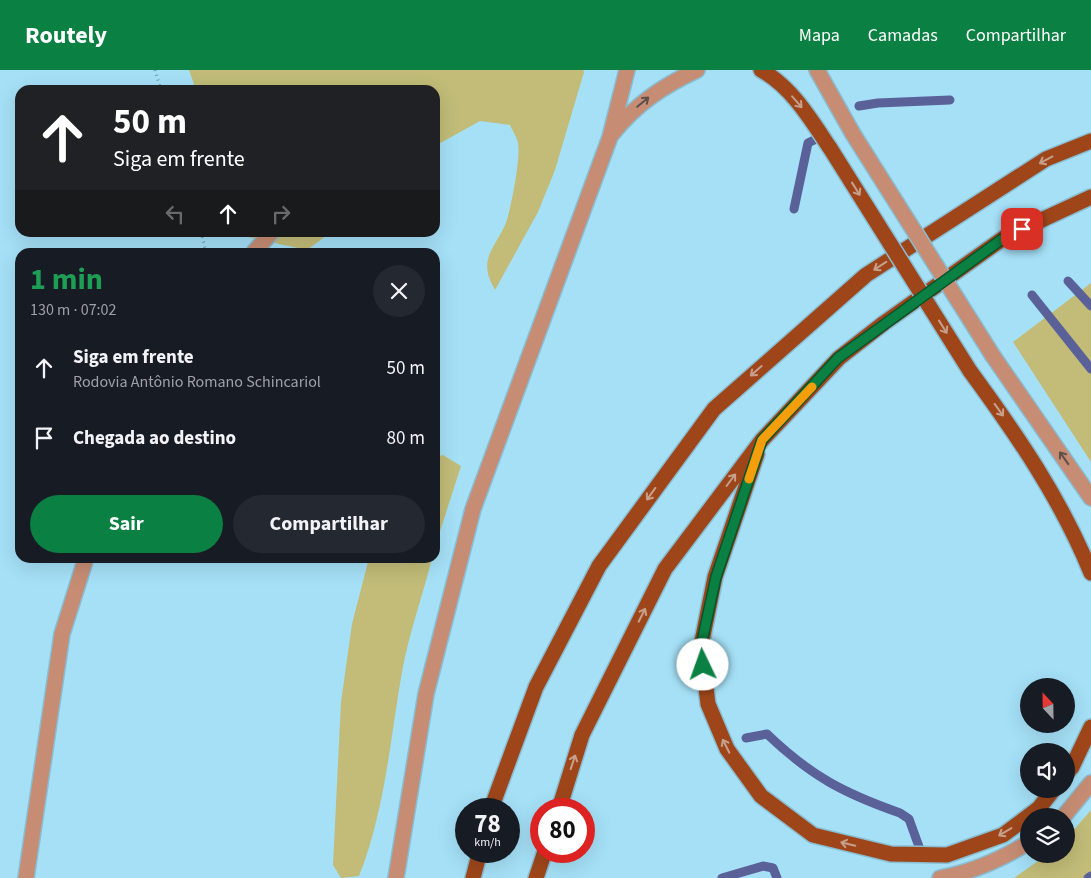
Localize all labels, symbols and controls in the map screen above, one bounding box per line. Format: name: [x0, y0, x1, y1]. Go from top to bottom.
text: Routely: [25, 18, 107, 53]
text: Mapa: [799, 23, 840, 48]
text: Camadas: [868, 23, 938, 48]
text: Compartilhar: [966, 23, 1066, 48]
one-way arrow: [636, 96, 649, 107]
one-way arrow: [791, 96, 803, 109]
text: 50 m: [113, 97, 187, 147]
icon: ahead: [30, 105, 95, 170]
text: Siga em frente: [113, 143, 245, 175]
one-way arrow: [1039, 156, 1054, 165]
one-way arrow: [852, 182, 862, 196]
icon: left: [161, 200, 189, 228]
icon: ahead: [214, 200, 242, 228]
icon: right: [267, 200, 295, 228]
pin: [1001, 208, 1043, 250]
icon: arrive: [1008, 215, 1036, 243]
text: 1 min: [30, 258, 103, 301]
one-way arrow: [873, 261, 887, 271]
button: close: [373, 265, 425, 317]
text: 130 m · 07:02: [30, 299, 117, 321]
one-way arrow: [937, 320, 948, 334]
text: Siga em frente: [73, 344, 194, 371]
icon: ahead: [30, 354, 58, 382]
text: 50 m: [387, 355, 425, 382]
one-way arrow: [750, 366, 763, 377]
text: Rodovia Antônio Romano Schincariol: [73, 371, 321, 393]
one-way arrow: [994, 403, 1004, 417]
icon: arrive: [30, 424, 58, 452]
text: Chegada ao destino: [73, 425, 236, 452]
text: 80 m: [387, 425, 425, 452]
one-way arrow: [1059, 451, 1069, 465]
one-way arrow: [726, 474, 737, 487]
one-way arrow: [646, 487, 656, 501]
button: Sair: [30, 495, 223, 553]
button: Compartilhar: [233, 495, 425, 553]
one-way arrow: [638, 608, 647, 623]
position arrow: [676, 638, 728, 690]
north arrow: [1020, 678, 1075, 732]
map controls: [1020, 678, 1075, 863]
one-way arrow: [721, 739, 730, 754]
button: sound: [1020, 743, 1075, 798]
one-way arrow: [569, 755, 579, 771]
speed limit sign: 80: [530, 798, 595, 863]
text: 78: [474, 806, 501, 842]
button: layers: [1020, 808, 1075, 863]
one-way arrow: [998, 826, 1012, 837]
text: km/h: [474, 834, 501, 851]
one-way arrow: [841, 839, 857, 848]

